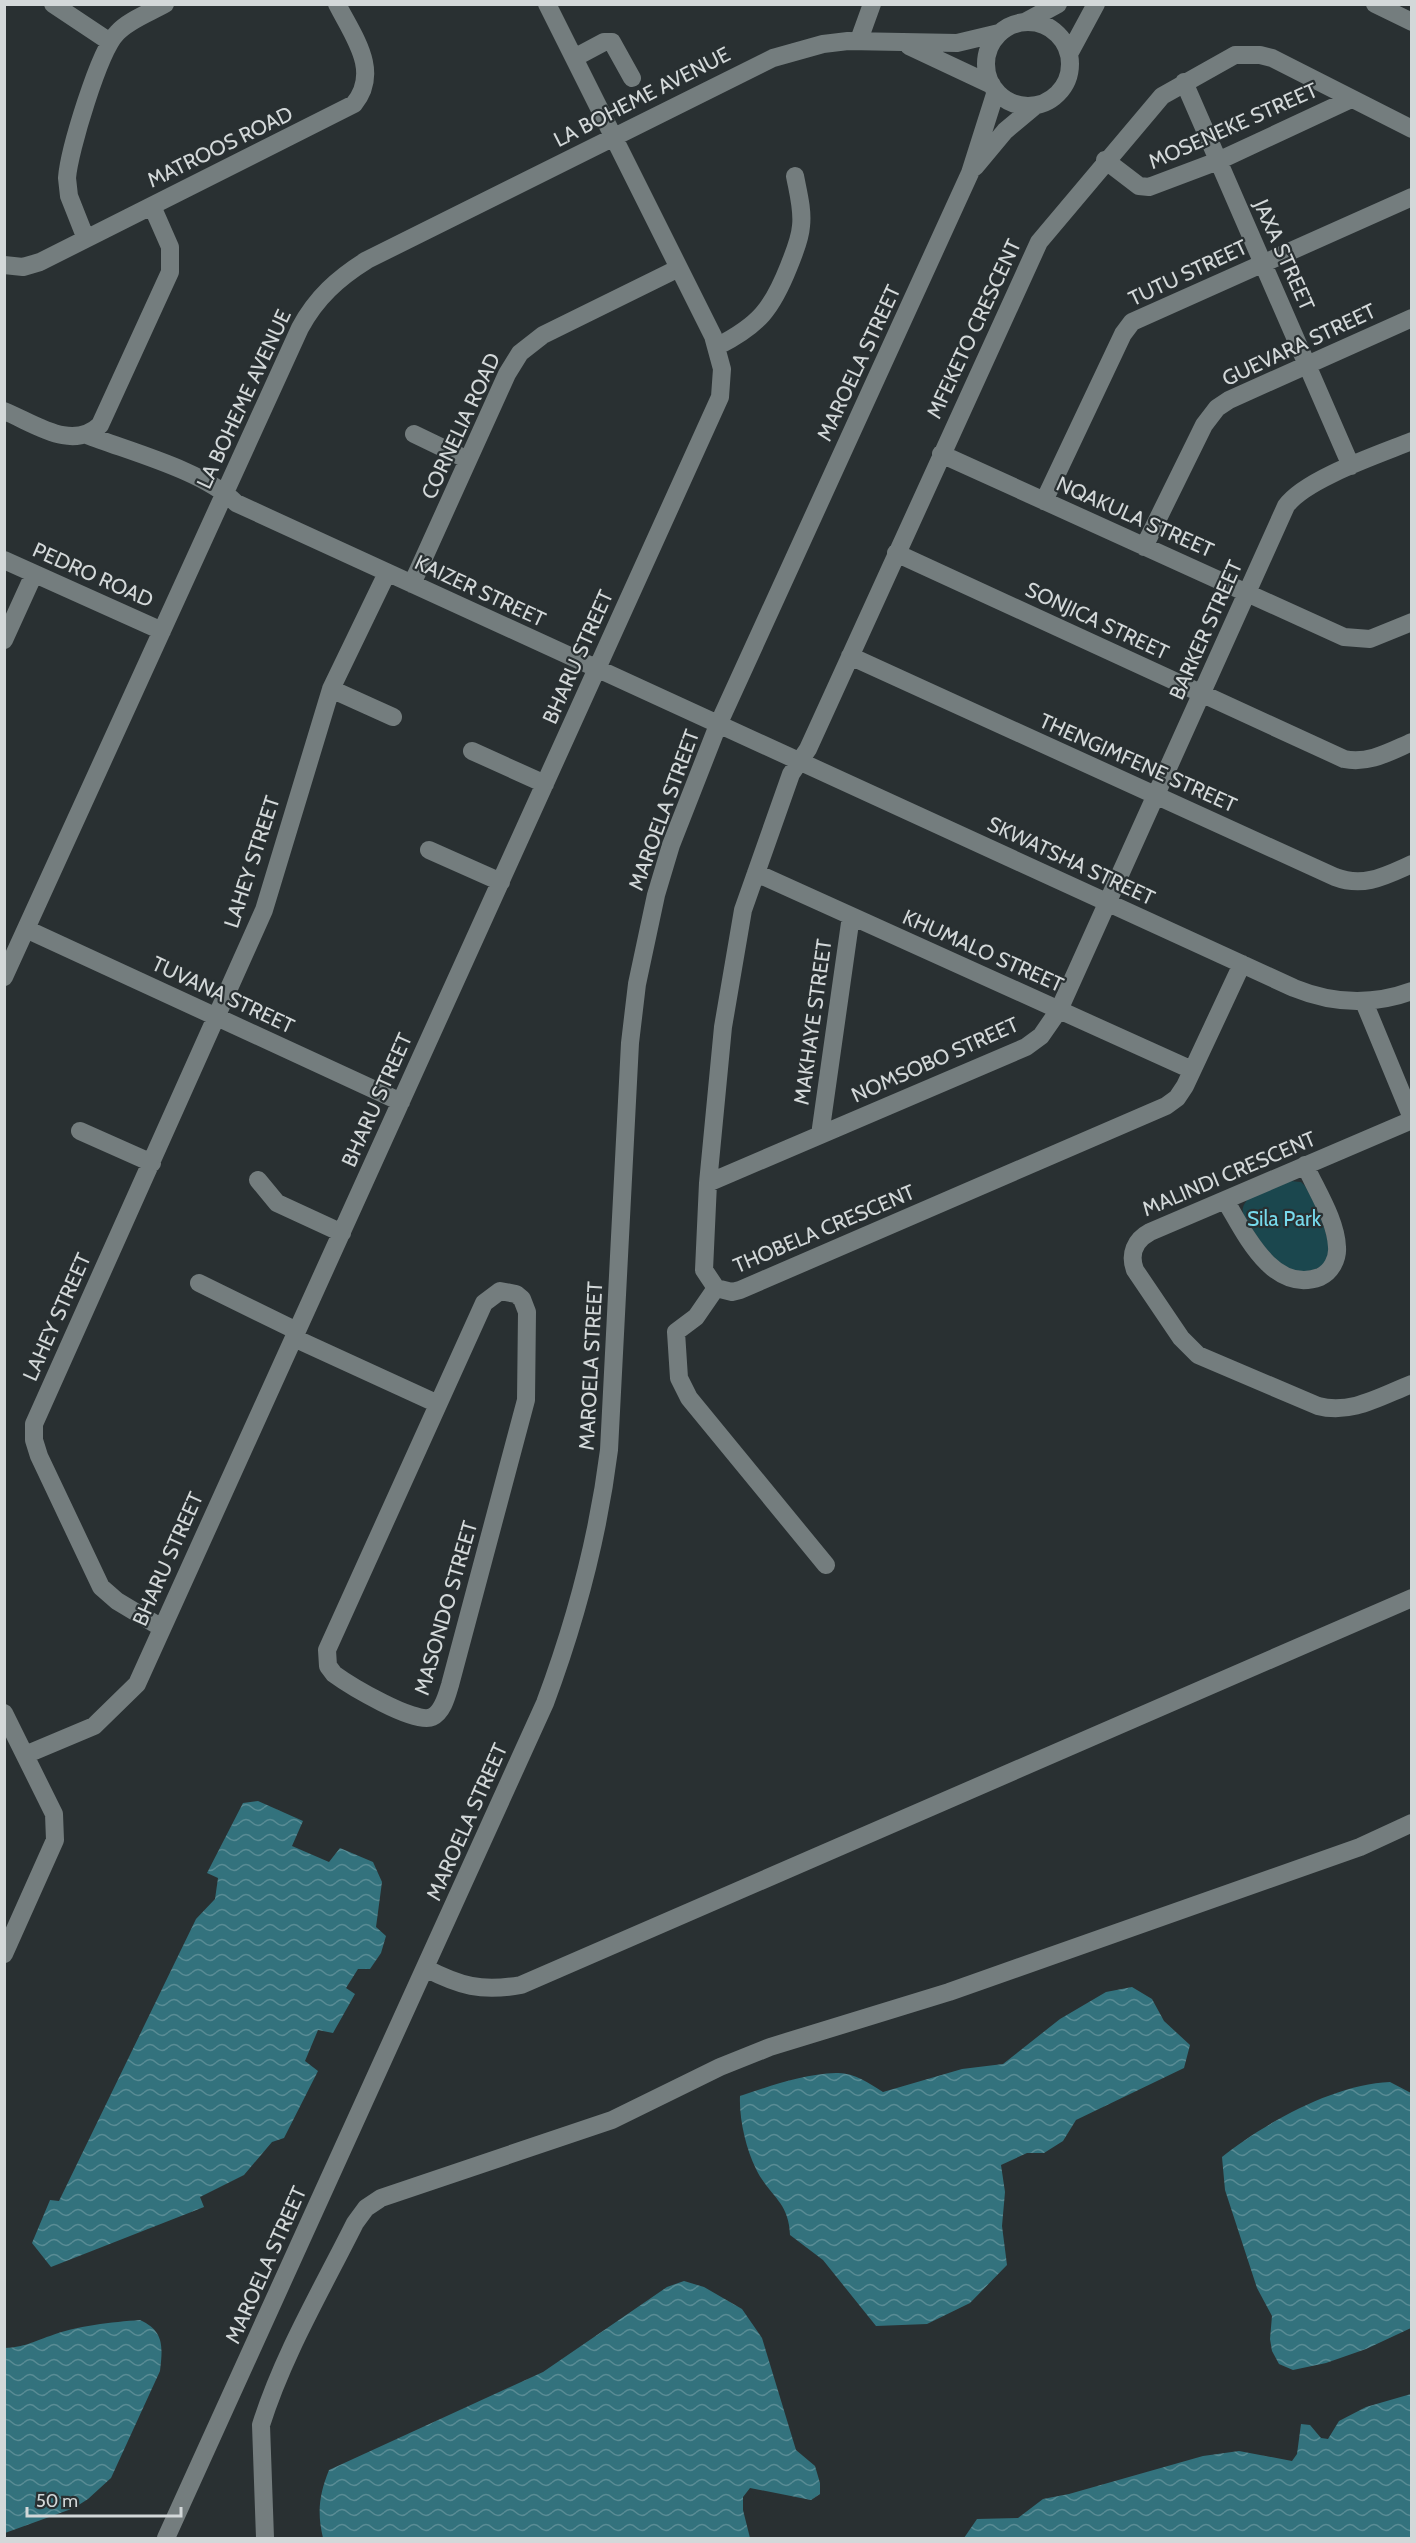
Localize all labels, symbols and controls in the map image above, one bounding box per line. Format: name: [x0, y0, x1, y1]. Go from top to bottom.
street label: LA BOHEME AVENUE: [549, 41, 734, 152]
street label: MOSENEKE STREET: [1144, 77, 1321, 174]
street label: MATROOS ROAD: [143, 100, 297, 193]
street label: JAXA STREET: [1248, 194, 1320, 314]
street label: TUTU STREET: [1124, 234, 1251, 311]
street label: MFEKETO CRESCENT: [921, 235, 1026, 422]
street label: MAROELA STREET: [811, 281, 906, 445]
street label: GUEVARA STREET: [1218, 298, 1380, 391]
street label: LA BOHEME AVENUE: [191, 305, 296, 492]
street label: CORNELIA ROAD: [416, 349, 505, 503]
street label: NQAKULA STREET: [1053, 471, 1218, 562]
street label: PEDRO ROAD: [29, 537, 157, 612]
street label: KAIZER STREET: [411, 549, 550, 632]
street label: BARKER STREET: [1164, 556, 1247, 703]
street label: SONJICA STREET: [1022, 576, 1173, 665]
street label: BHARU STREET: [537, 586, 618, 727]
street label: THENGIMFENE STREET: [1036, 708, 1241, 817]
street label: MAROELA STREET: [623, 726, 704, 894]
street label: LAHEY STREET: [218, 793, 285, 931]
street label: SKWATSHA STREET: [984, 811, 1159, 910]
street label: KHUMALO STREET: [899, 904, 1067, 997]
street label: MAKHAYE STREET: [788, 937, 837, 1106]
street label: TUVANA STREET: [148, 951, 298, 1038]
street label: NOMSOBO STREET: [847, 1011, 1022, 1108]
street label: BHARU STREET: [336, 1029, 417, 1170]
street label: MALINDI CRESCENT: [1138, 1126, 1319, 1221]
street label: THOBELA CRESCENT: [729, 1179, 918, 1278]
park label: Sila Park: [1247, 1206, 1322, 1231]
street label: LAHEY STREET: [17, 1249, 96, 1385]
street label: MAROELA STREET: [574, 1281, 607, 1451]
street label: BHARU STREET: [127, 1488, 208, 1629]
street label: MASONDO STREET: [409, 1518, 482, 1698]
street label: MAROELA STREET: [421, 1739, 512, 1904]
street label: MAROELA STREET: [220, 2182, 311, 2347]
scale bar: [27, 2480, 182, 2518]
text: 50 m: [36, 2490, 78, 2512]

